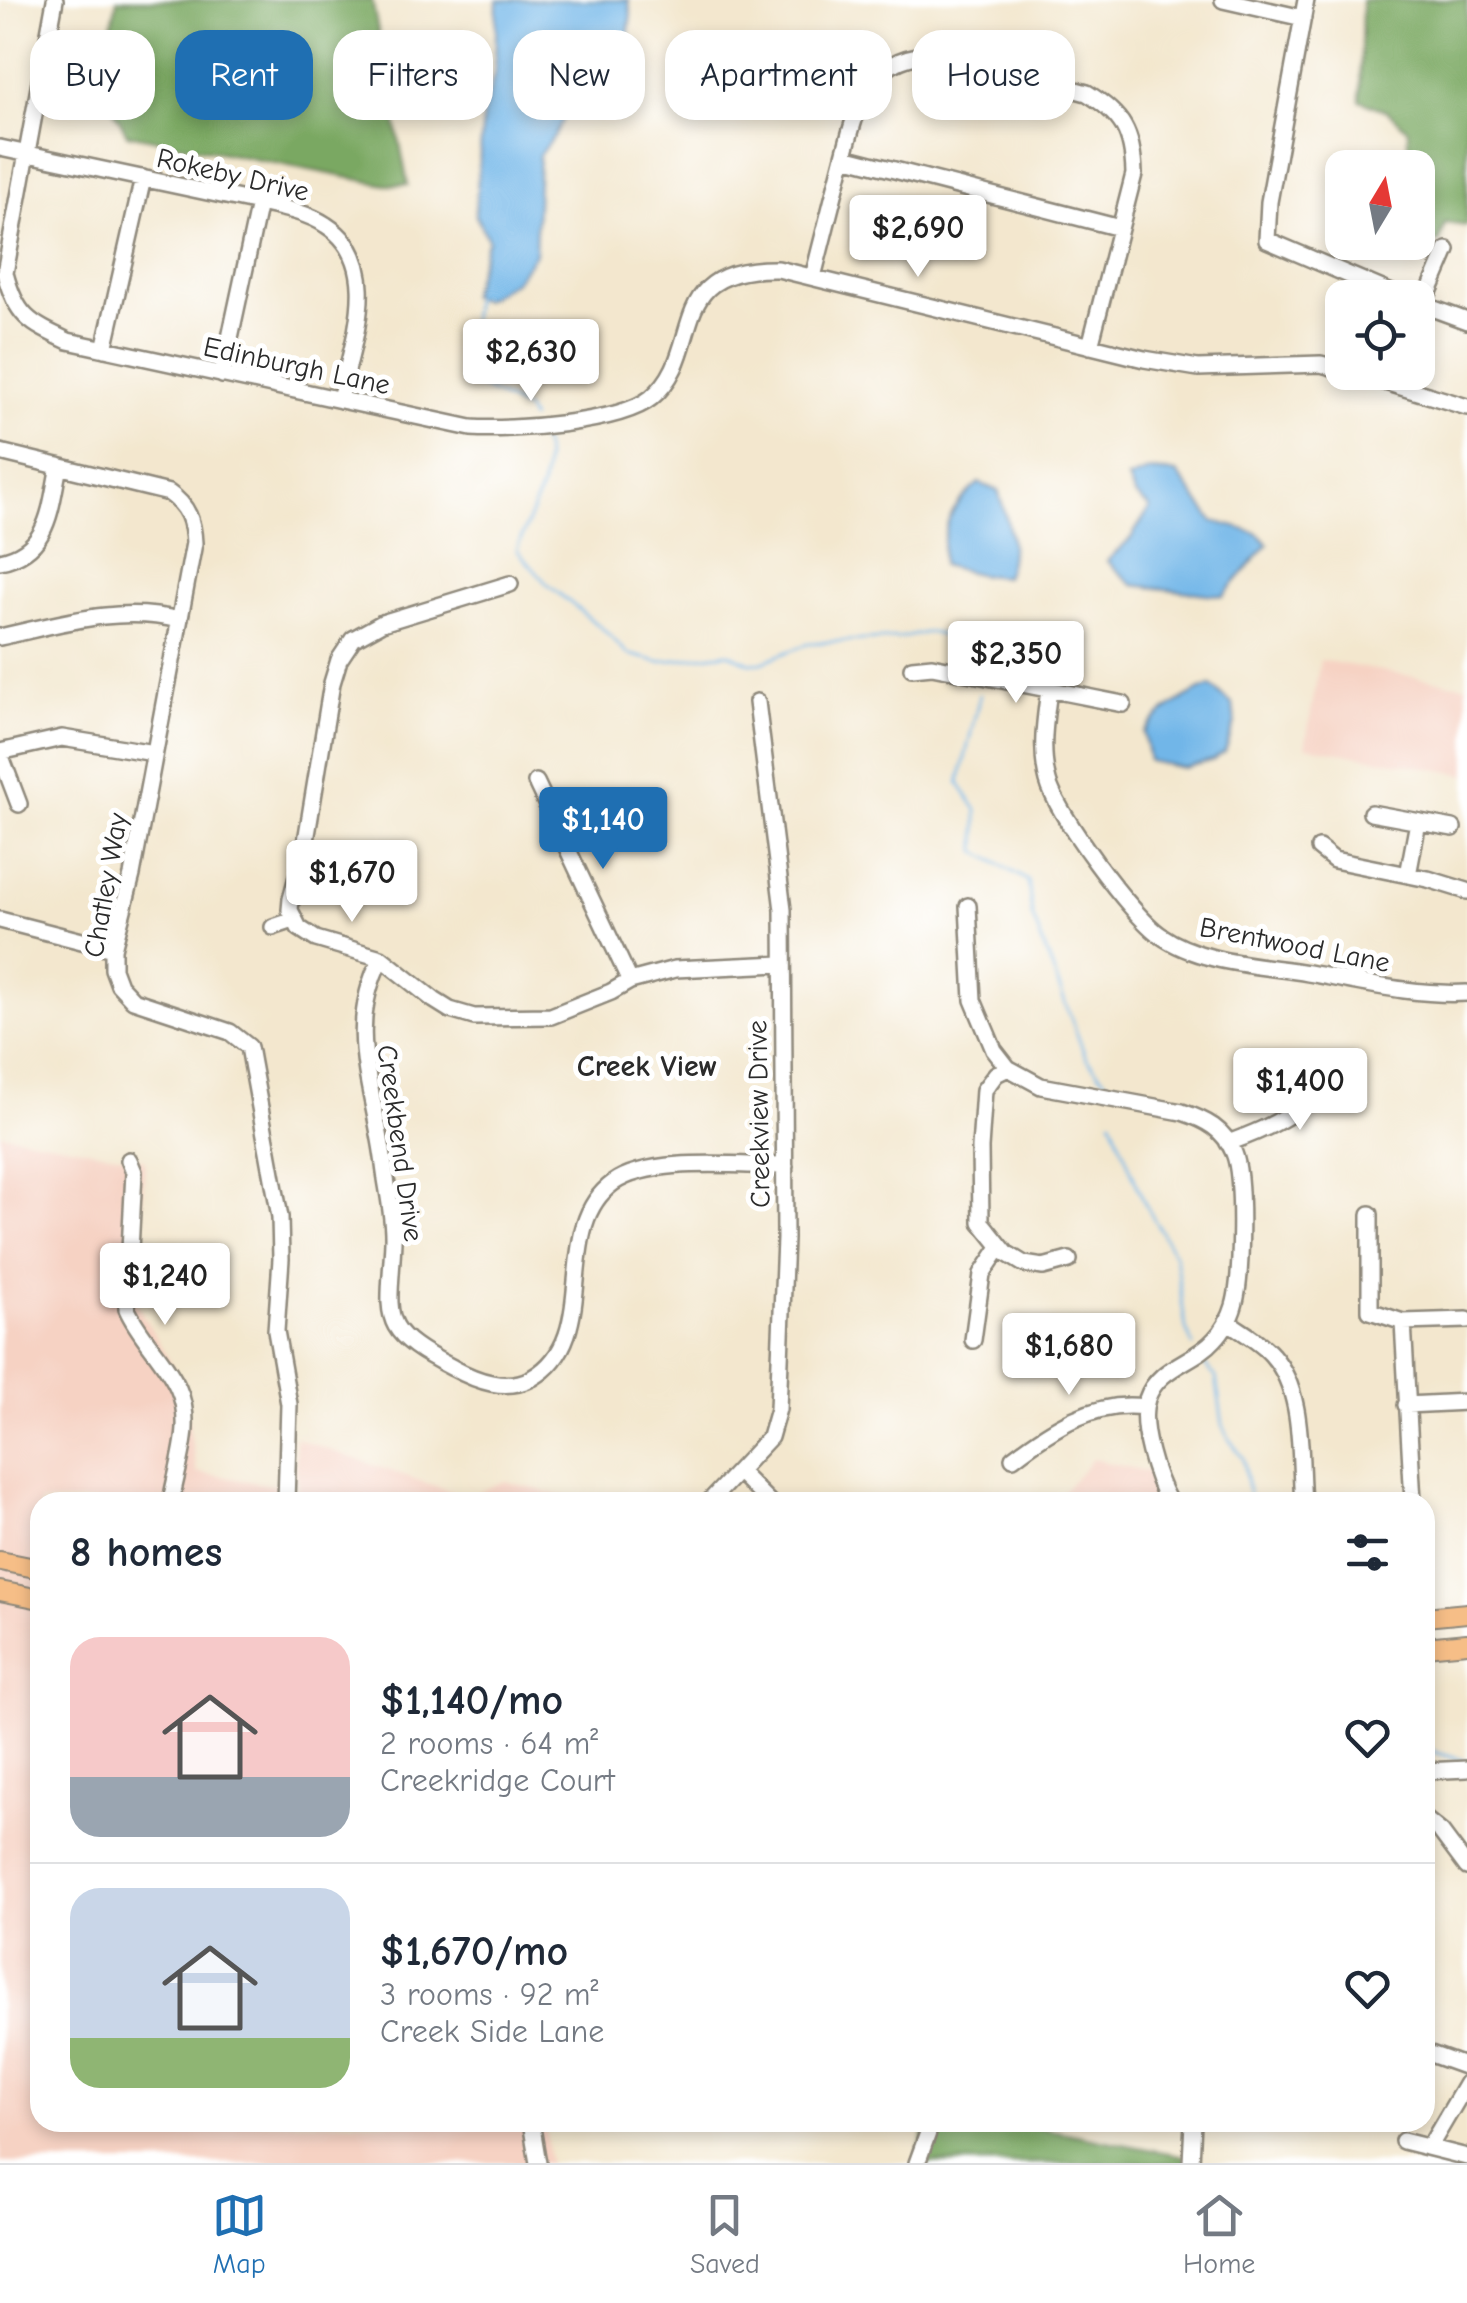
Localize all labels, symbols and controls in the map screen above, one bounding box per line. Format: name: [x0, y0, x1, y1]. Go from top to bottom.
chip: Buy: [30, 30, 155, 120]
chip: Rent: [175, 30, 313, 120]
chip: Filters: [333, 30, 493, 120]
chip: New: [513, 30, 645, 120]
chip: Apartment: [665, 30, 892, 120]
chip: House: [912, 30, 1075, 120]
street label: Rokeby Drive: [154, 142, 312, 208]
north arrow: [1325, 150, 1435, 260]
map controls: [1325, 150, 1435, 390]
pin: $2,690: [837, 195, 999, 280]
text: $2,690: [871, 209, 965, 246]
button: locate: [1325, 280, 1435, 390]
pin: $2,630: [450, 319, 612, 404]
street label: Edinburgh Lane: [201, 331, 393, 401]
text: $2,630: [485, 333, 577, 370]
pin: $2,350: [935, 621, 1097, 706]
text: $2,350: [970, 635, 1062, 672]
pin: $1,140: [522, 787, 684, 872]
text: $1,140: [561, 801, 645, 838]
street label: Chatley Way: [78, 810, 135, 960]
pin: $1,670: [271, 840, 433, 925]
text: $1,670: [308, 854, 396, 891]
street label: Brentwood Lane: [1197, 911, 1393, 979]
street label: Creekview Drive: [741, 1020, 777, 1208]
street label: Creekbend Drive: [370, 1043, 430, 1244]
pin: $1,400: [1219, 1048, 1381, 1133]
district label: Creek View: [577, 1049, 717, 1084]
text: $1,400: [1255, 1062, 1345, 1099]
pin: $1,240: [84, 1243, 246, 1328]
text: $1,240: [122, 1257, 208, 1294]
pin: $1,680: [988, 1313, 1150, 1398]
text: $1,680: [1024, 1327, 1114, 1364]
icon: filters: [1340, 1525, 1395, 1580]
text: 8 homes: [70, 1528, 222, 1577]
text: $1,140/mo: [380, 1676, 563, 1725]
icon: home: [150, 1677, 270, 1797]
icon: heart: [1340, 1710, 1395, 1765]
text: 2 rooms · 64 m²: [380, 1725, 598, 1762]
text: Creekridge Court: [380, 1762, 615, 1799]
text: $1,670/mo: [380, 1927, 568, 1976]
icon: home: [150, 1928, 270, 2048]
icon: heart: [1340, 1961, 1395, 2016]
text: 3 rooms · 92 m²: [380, 1976, 599, 2013]
text: Creek Side Lane: [380, 2013, 604, 2050]
tab: Map: [212, 2188, 267, 2280]
tab: Saved: [690, 2188, 760, 2280]
tab: Home: [1183, 2188, 1255, 2280]

